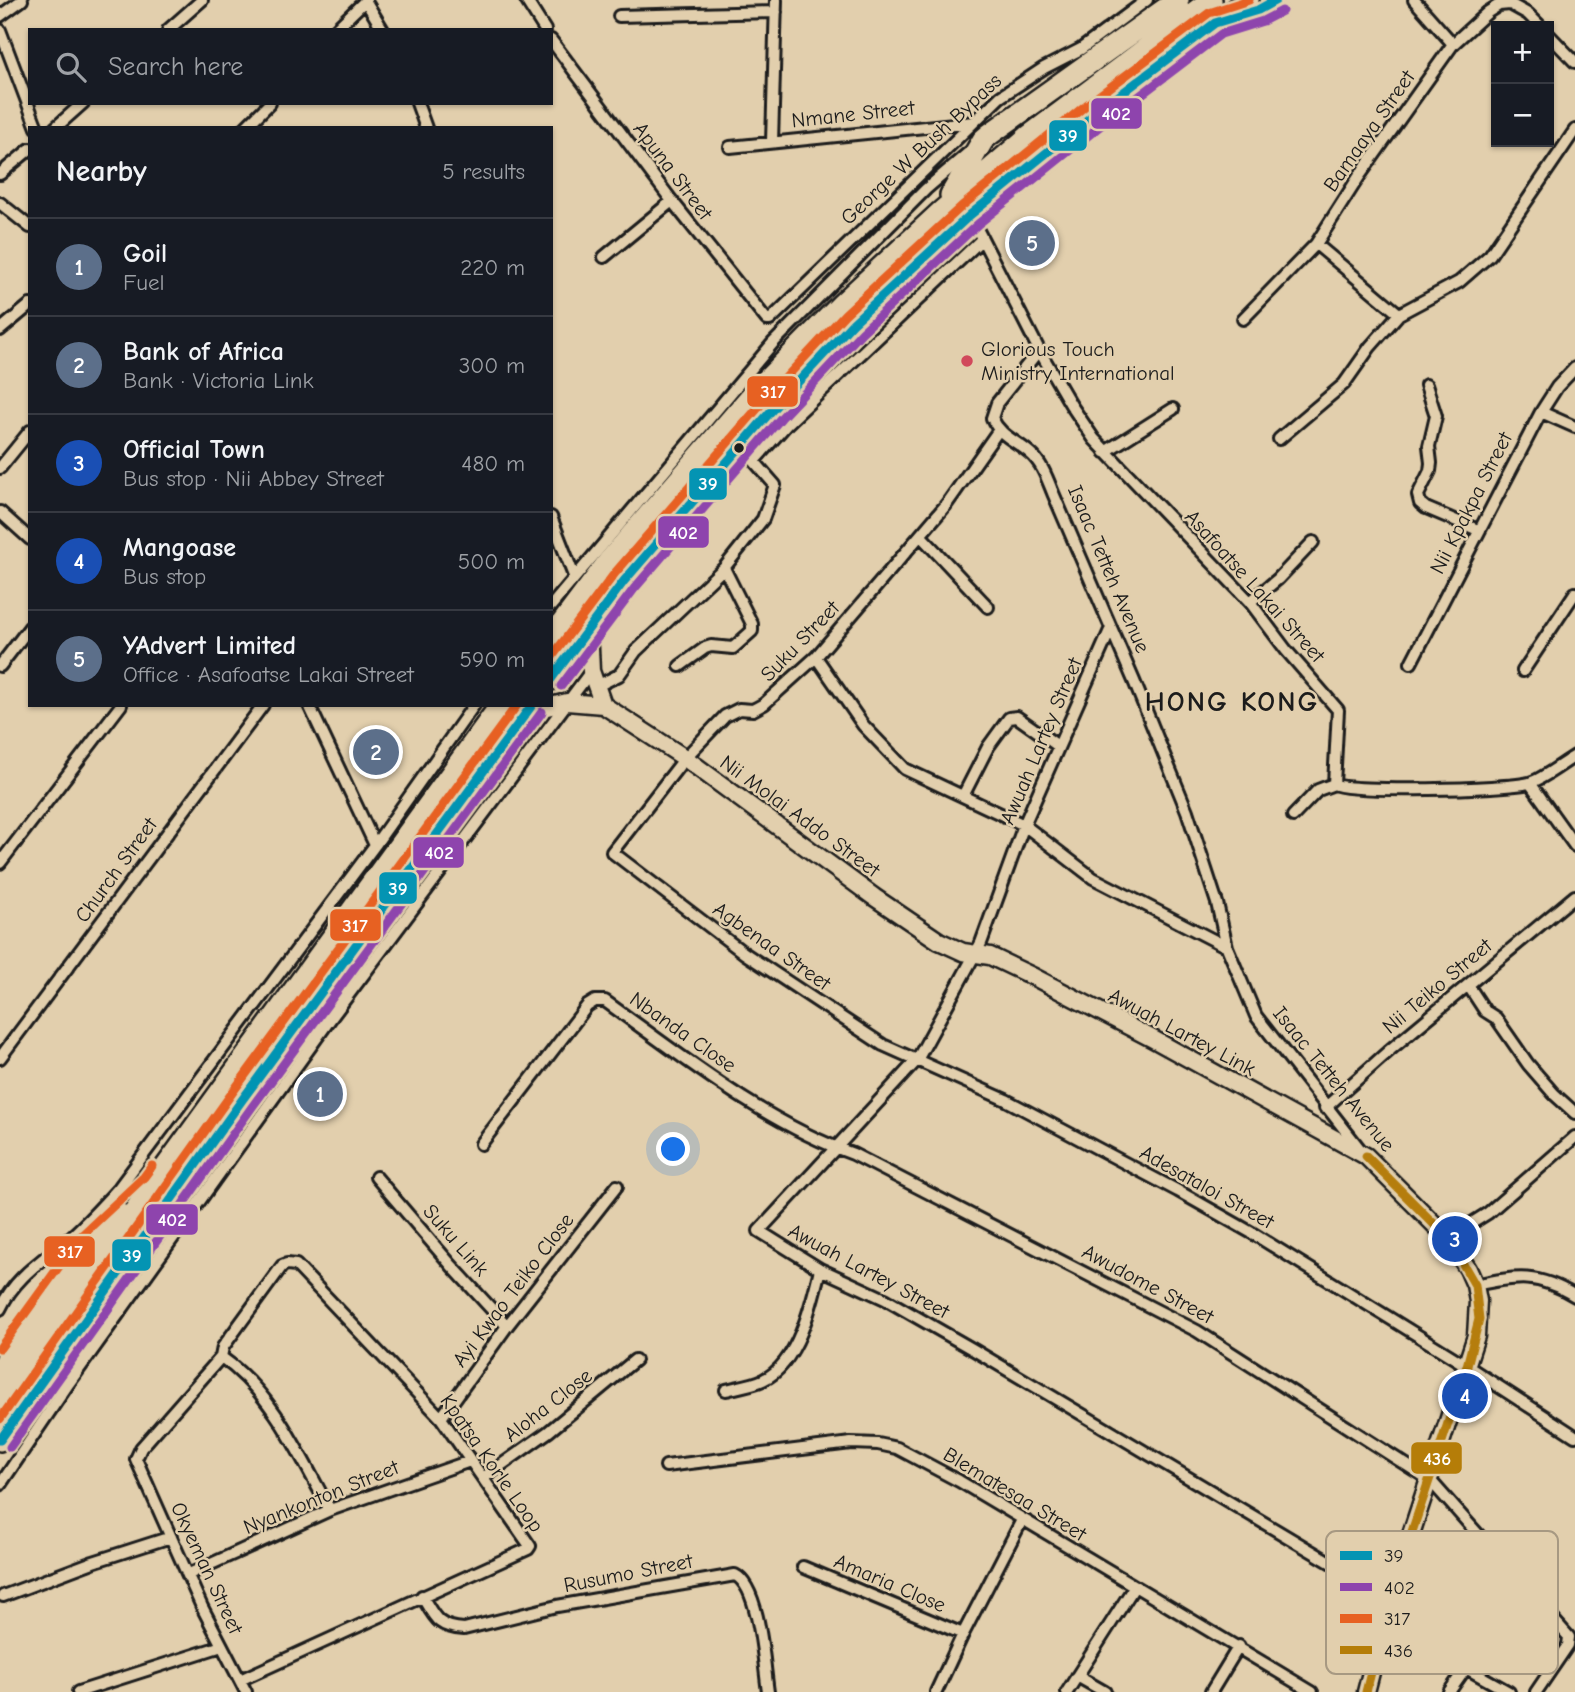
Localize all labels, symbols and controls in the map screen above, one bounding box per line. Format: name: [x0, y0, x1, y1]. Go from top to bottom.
map controls: [1491, 21, 1554, 147]
button: +: [1491, 21, 1554, 84]
search box: [28, 28, 553, 105]
icon: search: [52, 48, 90, 86]
text: Search here: [108, 52, 243, 82]
street label: Bamaaya Street: [1318, 65, 1420, 196]
street label: George W Bush Bypass: [836, 68, 1006, 230]
button: −: [1491, 84, 1554, 147]
street label: Nmane Street: [790, 95, 917, 132]
line badge: 402: [1090, 97, 1143, 130]
text: 402: [1101, 103, 1131, 125]
street label: Apuna Street: [628, 117, 718, 225]
line badge: 39: [1048, 119, 1088, 152]
text: 39: [1058, 125, 1078, 147]
text: Nearby: [56, 154, 147, 189]
text: 5 results: [442, 158, 525, 185]
pin: 5: [1009, 217, 1055, 269]
text: Goil: [123, 239, 167, 269]
text: 1: [74, 254, 84, 281]
text: 220 m: [460, 254, 525, 281]
text: Fuel: [123, 269, 165, 296]
text: Bank of Africa: [123, 337, 284, 367]
place label: Glorious Touch Ministry International: [981, 337, 1175, 385]
text: 2: [73, 352, 85, 379]
text: 300 m: [459, 352, 525, 379]
marker: Glorious Touch Ministry International: [959, 353, 975, 369]
text: Bank · Victoria Link: [123, 367, 314, 394]
line badge: 317: [746, 375, 799, 408]
text: 317: [760, 381, 786, 403]
street label: Nii Kpakpa Street: [1425, 427, 1518, 578]
text: Official Town: [123, 435, 265, 465]
unlabelled marker: [732, 441, 746, 455]
text: 3: [73, 450, 85, 477]
text: 480 m: [461, 450, 525, 477]
text: Bus stop · Nii Abbey Street: [123, 465, 384, 492]
line badge: 39: [688, 467, 728, 501]
text: 39: [698, 473, 718, 495]
street label: Isaac Tetteh Avenue: [1063, 482, 1155, 656]
street label: Asafoatse Lakai Street: [1180, 505, 1331, 668]
line badge: 402: [657, 515, 710, 549]
text: 402: [668, 522, 698, 544]
text: Mangoase: [123, 533, 236, 563]
text: 4: [74, 548, 84, 575]
text: 500 m: [458, 548, 525, 575]
text: Bus stop: [123, 563, 206, 590]
street label: Suku Street: [756, 595, 845, 686]
text: YAdvert Limited: [123, 631, 296, 661]
text: 5: [73, 646, 85, 673]
text: 590 m: [460, 646, 525, 673]
street label: Awuah Lartey Street: [995, 653, 1087, 828]
text: Office · Asafoatse Lakai Street: [123, 661, 414, 688]
district label: HONG KONG: [1145, 686, 1319, 718]
pin: 2: [353, 726, 399, 778]
street label: Nii Molai Addo Street: [715, 750, 885, 883]
street label: Church Street: [70, 812, 163, 927]
line badge: 402: [412, 836, 465, 869]
text: 402: [424, 842, 454, 864]
line badge: 39: [378, 871, 418, 905]
text: 39: [388, 878, 408, 900]
street label: Agbenaa Street: [709, 897, 836, 996]
line badge: 317: [329, 908, 382, 942]
text: 317: [342, 915, 368, 937]
street label: Nii Teiko Street: [1377, 933, 1497, 1039]
street label: Awuah Lartey Link: [1104, 983, 1260, 1081]
street label: Nbanda Close: [625, 987, 741, 1077]
street label: Isaac Tetteh Avenue: [1268, 1002, 1400, 1156]
pin: 1: [297, 1068, 343, 1120]
your location: [656, 1132, 690, 1166]
street label: Adesataloi Street: [1136, 1140, 1279, 1234]
street label: Suku Link: [418, 1199, 494, 1281]
line badge: 402: [145, 1203, 199, 1236]
street label: Ayi Kwao Teiko Close: [447, 1208, 579, 1372]
text: 402: [157, 1209, 187, 1231]
pin: 3: [1432, 1213, 1478, 1265]
street label: Awuah Lartey Street: [784, 1218, 954, 1324]
line badge: 317: [43, 1235, 96, 1268]
line badge: 39: [111, 1238, 152, 1272]
street label: Awudome Street: [1078, 1239, 1219, 1329]
text: 317: [57, 1241, 83, 1263]
text: 39: [122, 1245, 142, 1267]
street label: Aloha Close: [499, 1363, 597, 1447]
pin: 4: [1442, 1370, 1488, 1422]
street label: Kpatsa Korle Loop: [435, 1389, 549, 1537]
line badge: 436: [1410, 1441, 1463, 1475]
street label: Blematesaa Street: [939, 1442, 1092, 1547]
text: 436: [1423, 1448, 1451, 1470]
street label: Nyankonton Street: [240, 1455, 403, 1539]
street label: Okyeman Street: [166, 1498, 248, 1639]
legend: [1326, 1531, 1558, 1674]
text: 39: [1384, 1545, 1404, 1567]
street label: Rusumo Street: [562, 1549, 695, 1597]
street label: Amaria Close: [831, 1549, 949, 1617]
text: 402: [1384, 1577, 1415, 1599]
text: 317: [1384, 1608, 1410, 1630]
text: 436: [1384, 1640, 1413, 1662]

